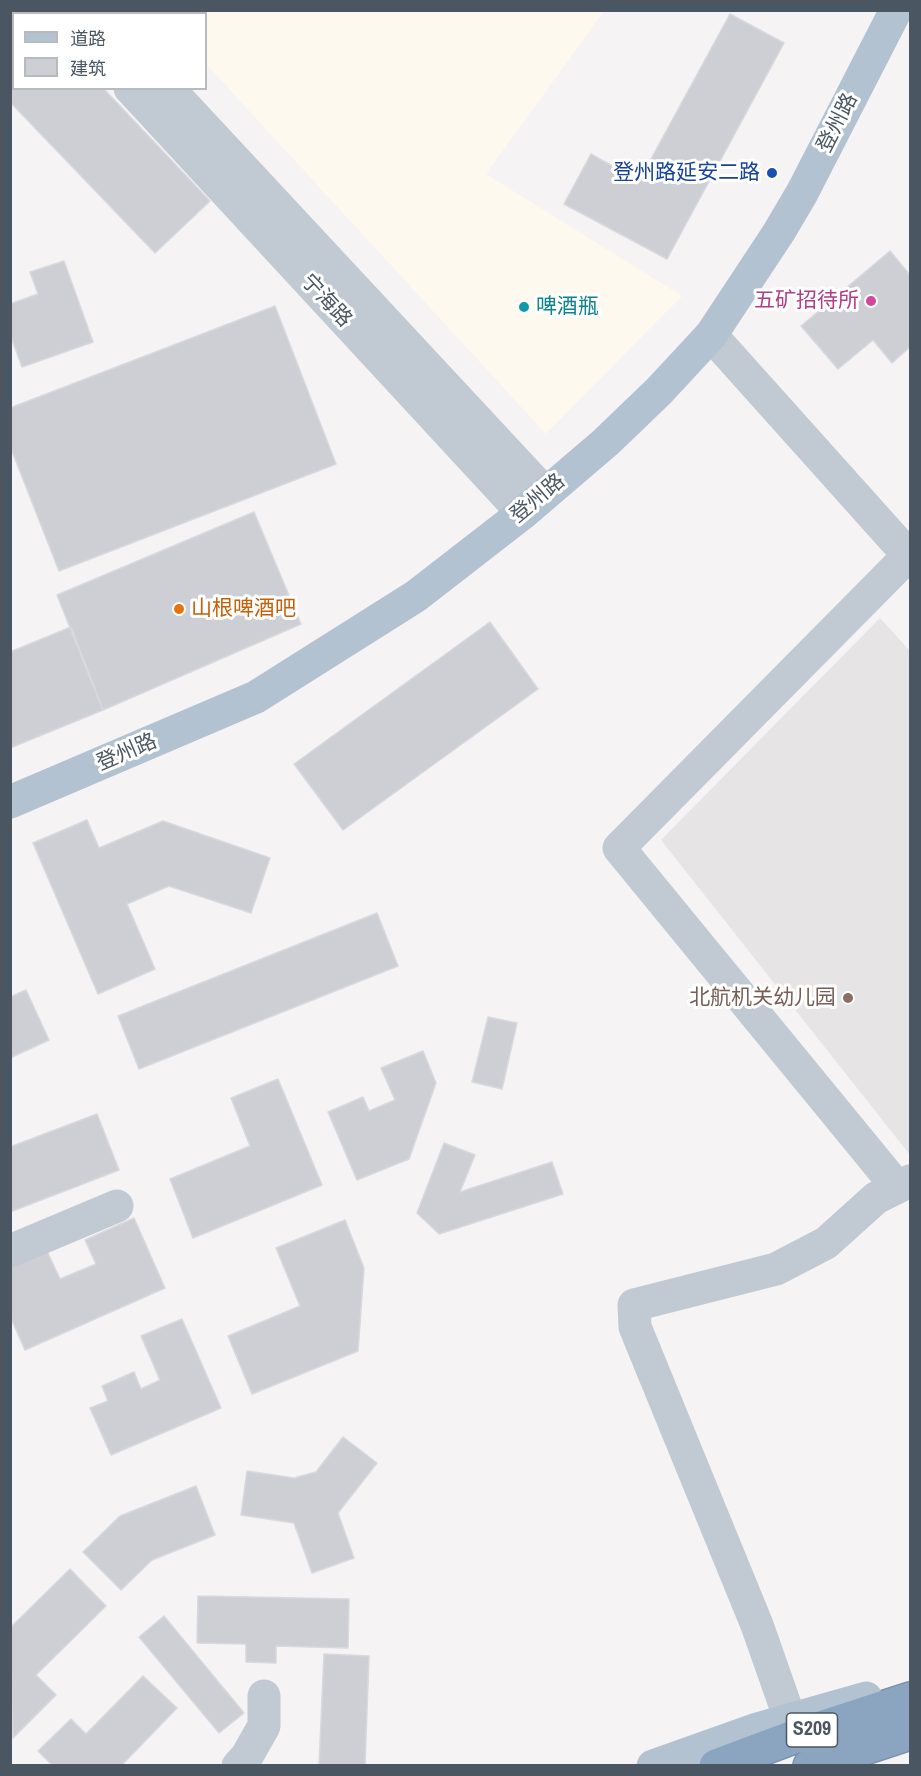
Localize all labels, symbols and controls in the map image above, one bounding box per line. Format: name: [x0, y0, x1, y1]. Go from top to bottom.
legend: [12, 12, 207, 90]
text: 道路: [70, 26, 106, 51]
text: 建筑: [70, 56, 106, 81]
street label: 登州路: [812, 89, 864, 157]
place label: 登州路延安二路: [613, 160, 760, 186]
marker: 登州路延安二路: [765, 166, 779, 180]
street label: 宁海路: [295, 269, 357, 333]
place label: 五矿招待所: [754, 288, 859, 314]
place label: 啤酒瓶: [536, 294, 599, 320]
marker: 五矿招待所: [864, 294, 878, 308]
marker: 啤酒瓶: [517, 300, 531, 314]
street label: 登州路: [506, 469, 570, 529]
place label: 山根啤酒吧: [191, 596, 296, 622]
marker: 山根啤酒吧: [172, 602, 186, 616]
street label: 登州路: [93, 729, 161, 777]
place label: 北航机关幼儿园: [689, 985, 836, 1011]
marker: 北航机关幼儿园: [841, 991, 855, 1005]
road number: S209: [786, 1713, 838, 1747]

